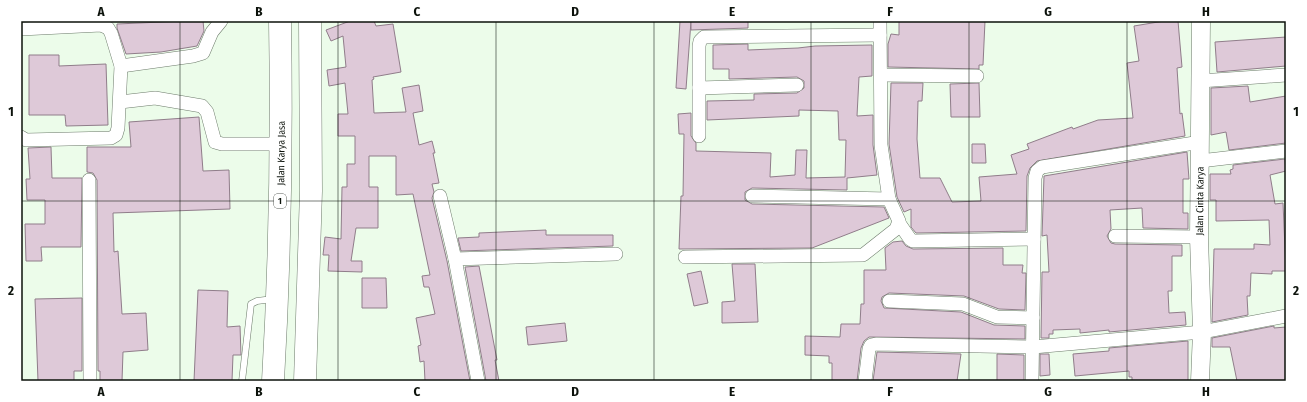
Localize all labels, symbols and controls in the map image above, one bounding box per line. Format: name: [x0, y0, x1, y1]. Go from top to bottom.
text: A: [96, 4, 105, 19]
text: B: [255, 4, 263, 19]
text: C: [414, 4, 421, 19]
text: D: [571, 4, 579, 19]
text: E: [729, 4, 735, 19]
text: F: [887, 4, 893, 19]
text: G: [1044, 4, 1052, 19]
text: H: [1202, 4, 1210, 19]
text: 1: [8, 104, 14, 119]
text: 1: [1293, 104, 1299, 119]
street label: Jalan Karya Jasa: [275, 121, 288, 186]
street label: Jalan Cinta Karya: [1194, 166, 1207, 236]
road number: 1: [274, 194, 286, 208]
text: 2: [7, 283, 14, 298]
text: 2: [1292, 283, 1299, 298]
text: A: [96, 384, 105, 399]
text: B: [255, 384, 263, 399]
text: C: [414, 384, 421, 399]
text: D: [571, 384, 579, 399]
text: E: [729, 384, 735, 399]
text: F: [887, 384, 893, 399]
text: G: [1044, 384, 1052, 399]
text: H: [1202, 384, 1210, 399]

